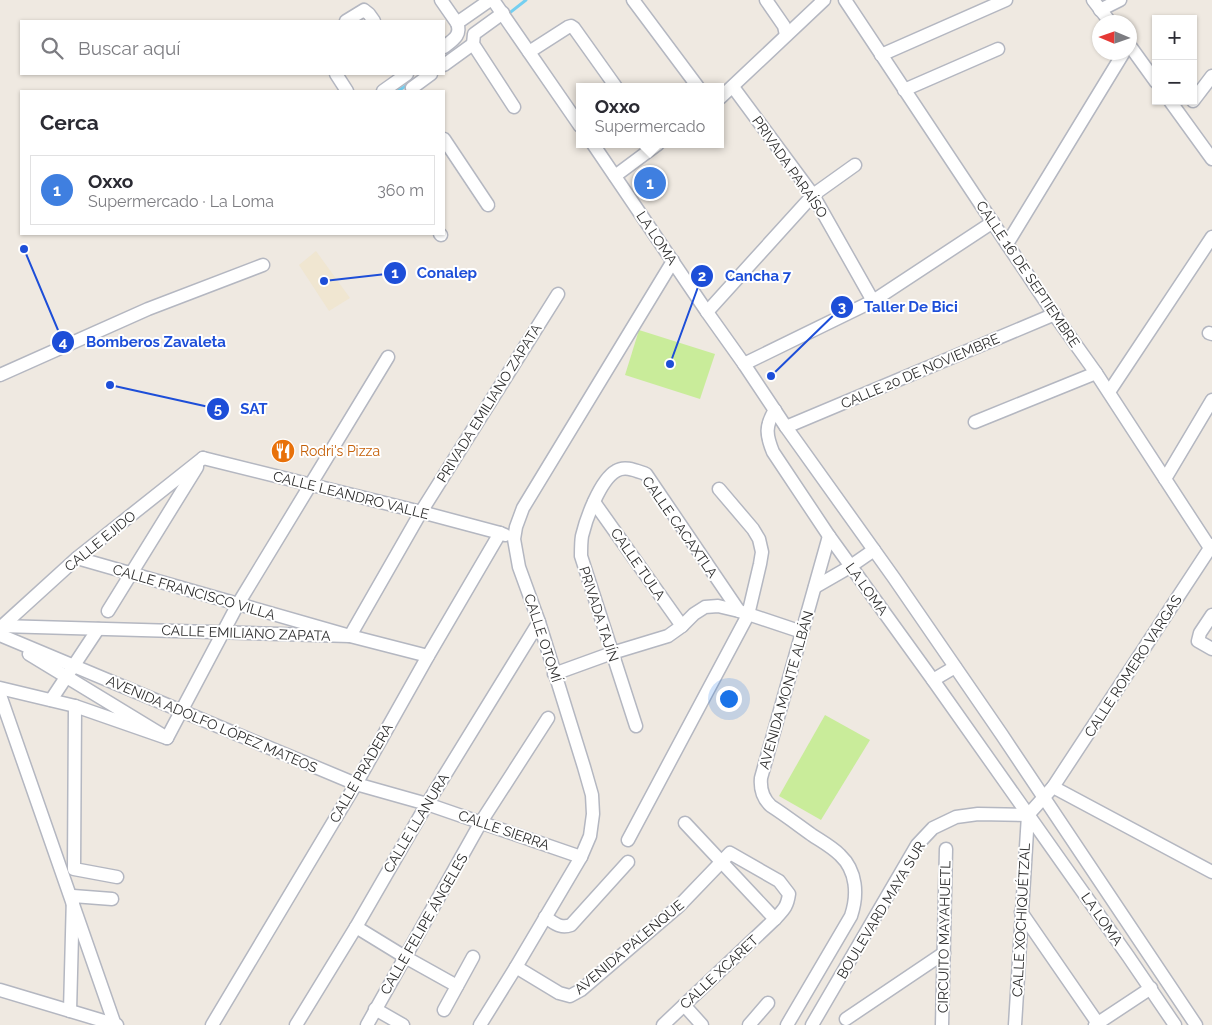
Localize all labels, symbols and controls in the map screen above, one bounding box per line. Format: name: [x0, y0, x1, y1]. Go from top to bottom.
north arrow: [1092, 15, 1137, 60]
map controls: [1152, 15, 1197, 105]
button: +: [1152, 15, 1197, 60]
search box: [20, 20, 445, 75]
icon: search: [38, 34, 66, 62]
text: Buscar aquí: [78, 37, 180, 59]
button: −: [1152, 60, 1197, 105]
popup: [576, 83, 724, 148]
text: Oxxo: [595, 95, 640, 117]
text: Cerca: [40, 110, 99, 135]
street label: PRIVADA PARAÍSO: [749, 113, 832, 221]
text: Supermercado: [595, 117, 705, 136]
pin: 1: [634, 164, 666, 202]
text: Oxxo: [88, 170, 133, 192]
text: 1: [53, 181, 61, 200]
text: 360 m: [377, 181, 424, 200]
text: Supermercado · La Loma: [88, 192, 274, 211]
street label: CALLE 16 DE SEPTIEMBRE: [973, 198, 1083, 350]
street label: LA LOMA: [633, 208, 681, 268]
callout: Conalep: [382, 258, 487, 288]
callout: Cancha 7: [689, 261, 801, 291]
text: 1: [391, 264, 399, 282]
text: Conalep: [417, 264, 478, 282]
text: 2: [698, 267, 706, 285]
text: Cancha 7: [725, 267, 792, 285]
callout: Taller De Bici: [829, 292, 969, 322]
text: 3: [838, 298, 846, 316]
text: Taller De Bici: [864, 298, 958, 316]
street label: PRIVADA EMILIANO ZAPATA: [434, 320, 545, 485]
callout: Bomberos Zavaleta: [51, 327, 236, 357]
street label: CALLE 20 DE NOVIEMBRE: [838, 330, 1002, 412]
text: 4: [59, 333, 68, 351]
text: Bomberos Zavaleta: [86, 333, 226, 351]
callout: SAT: [205, 394, 277, 424]
text: 5: [214, 400, 222, 418]
text: SAT: [240, 400, 268, 418]
restaurant icon: Rodri's Pizza: [270, 438, 296, 464]
place label: Rodri's Pizza: [300, 443, 380, 459]
street label: CALLE LEANDRO VALLE: [271, 468, 431, 522]
street label: CALLE CACAXTLA: [639, 473, 721, 581]
street label: CALLE EJIDO: [61, 508, 139, 574]
street label: CALLE TULA: [607, 525, 669, 603]
street label: LA LOMA: [843, 560, 892, 619]
street label: CALLE FRANCISCO VILLA: [111, 561, 278, 623]
street label: PRIVADA TAJÍN: [576, 564, 623, 664]
street label: CALLE OTOMÍ: [521, 591, 566, 685]
street label: CALLE ROMERO VARGAS: [1081, 592, 1185, 740]
street label: AVENIDA MONTE ALBÁN: [755, 609, 816, 771]
street label: CALLE EMILIANO ZAPATA: [161, 622, 331, 644]
street label: AVENIDA ADOLFO LÓPEZ MATEOS: [104, 671, 321, 776]
your location: [716, 686, 742, 712]
street label: CALLE PRADERA: [326, 720, 396, 825]
street label: CALLE LLANURA: [380, 770, 452, 876]
street label: CALLE SIERRA: [456, 807, 552, 853]
street label: BOULEVARD MAYA SUR: [834, 838, 928, 982]
street label: CALLE XOCHIQUÉTZAL: [1008, 843, 1033, 997]
street label: CALLE FELIPE ÁNGELES: [376, 850, 471, 997]
street label: CIRCUITO MAYAHUETL: [935, 861, 953, 1013]
street label: LA LOMA: [1078, 890, 1126, 949]
street label: AVENIDA PALENQUE: [571, 897, 687, 997]
street label: CALLE XCARET: [677, 931, 762, 1012]

